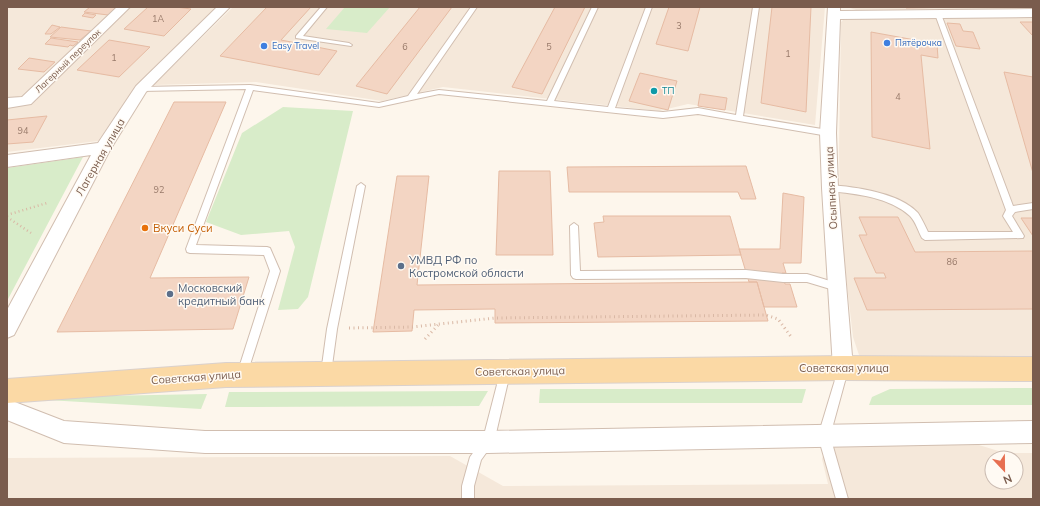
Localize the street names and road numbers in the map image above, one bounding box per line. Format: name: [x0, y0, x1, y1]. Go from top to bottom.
street label: Лагерный переулок: [32, 26, 104, 96]
street label: Лагерная улица: [72, 116, 128, 198]
street label: Осыпная улица: [822, 146, 840, 230]
street label: Советская улица: [799, 361, 889, 375]
street label: Советская улица: [475, 363, 565, 379]
street label: Советская улица: [151, 367, 241, 387]

